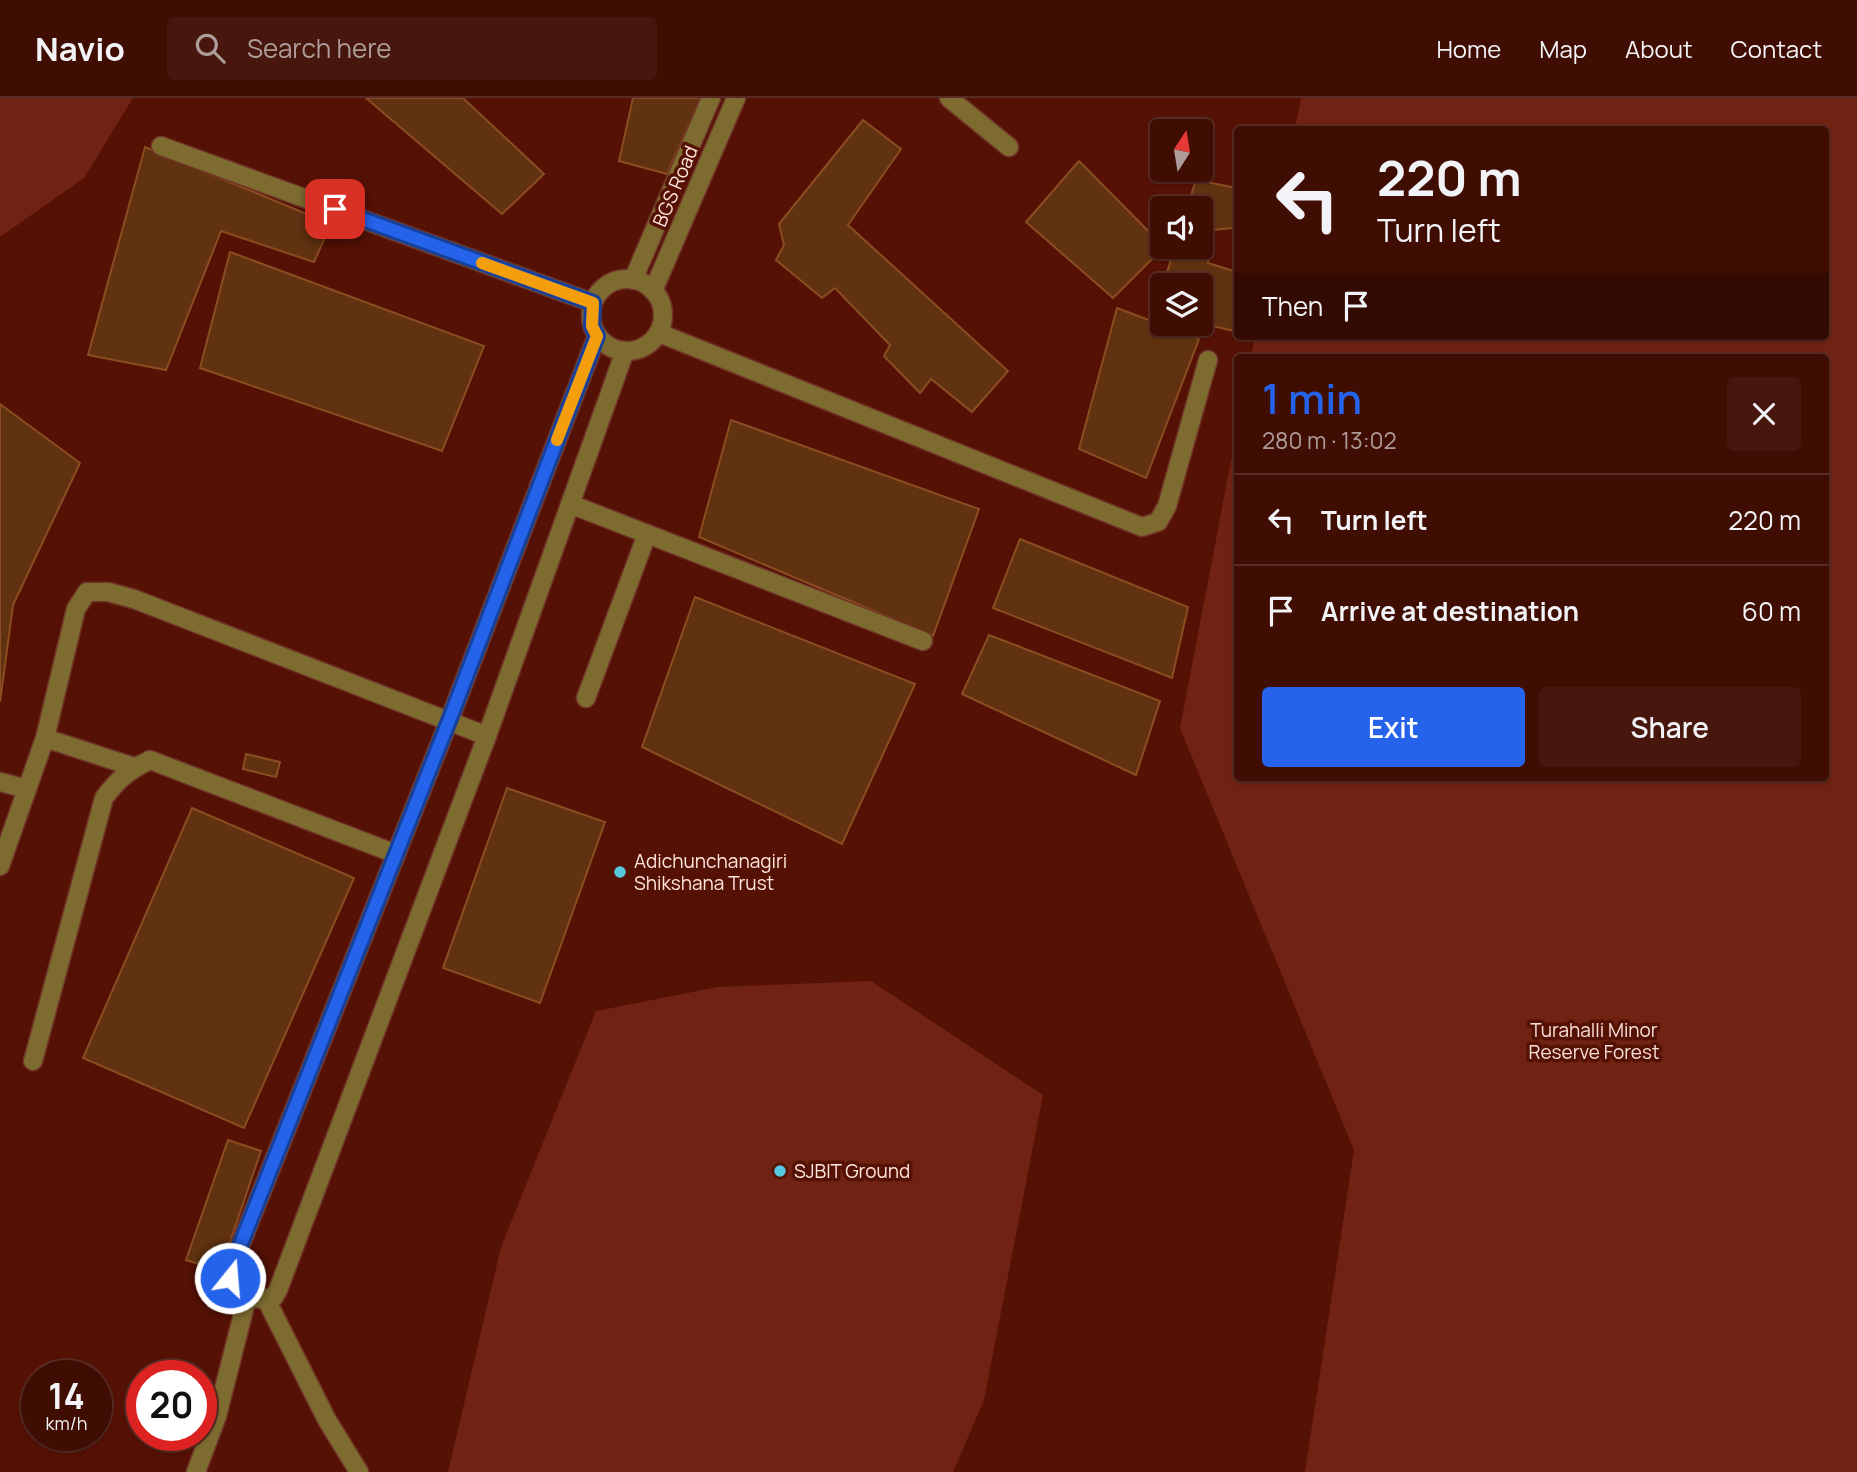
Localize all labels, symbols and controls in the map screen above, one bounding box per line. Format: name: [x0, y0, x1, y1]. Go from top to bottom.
search box: [167, 17, 657, 80]
text: Navio: [35, 26, 125, 71]
icon: search: [191, 29, 229, 67]
text: Search here: [247, 30, 391, 66]
text: Home: [1436, 32, 1501, 65]
text: Map: [1539, 32, 1587, 65]
text: About: [1625, 32, 1693, 65]
text: Contact: [1731, 32, 1822, 65]
north arrow: [1150, 119, 1213, 182]
map controls: [1150, 119, 1213, 336]
street label: BGS Road: [646, 142, 704, 230]
text: 220 m: [1377, 144, 1521, 211]
icon: left: [1262, 154, 1353, 245]
pin: [305, 179, 365, 239]
icon: arrive: [316, 190, 354, 228]
button: sound: [1150, 196, 1213, 259]
text: Turn left: [1377, 208, 1501, 252]
button: layers: [1150, 273, 1213, 336]
icon: arrive: [1337, 287, 1375, 325]
text: Then: [1262, 288, 1323, 324]
text: 1 min: [1262, 369, 1362, 427]
button: close: [1727, 377, 1801, 451]
text: 280 m · 13:02: [1262, 424, 1397, 456]
icon: left: [1262, 501, 1300, 539]
text: Turn left: [1321, 502, 1428, 538]
text: 220 m: [1728, 502, 1801, 538]
icon: arrive: [1262, 592, 1300, 630]
text: Arrive at destination: [1321, 593, 1579, 629]
text: 60 m: [1742, 593, 1801, 629]
button: Exit: [1262, 687, 1525, 767]
button: Share: [1539, 687, 1801, 767]
place label: Adichunchanagiri Shikshana Trust: [634, 848, 787, 896]
marker: Adichunchanagiri Shikshana Trust: [612, 864, 628, 880]
park label: Turahalli Minor Reserve Forest: [1528, 1017, 1660, 1065]
place label: SJBIT Ground: [794, 1158, 910, 1184]
marker: SJBIT Ground: [772, 1163, 788, 1179]
position arrow: [193, 1241, 267, 1315]
speed limit sign: 20: [126, 1360, 217, 1451]
text: 14: [48, 1372, 85, 1420]
text: km/h: [46, 1411, 87, 1435]

